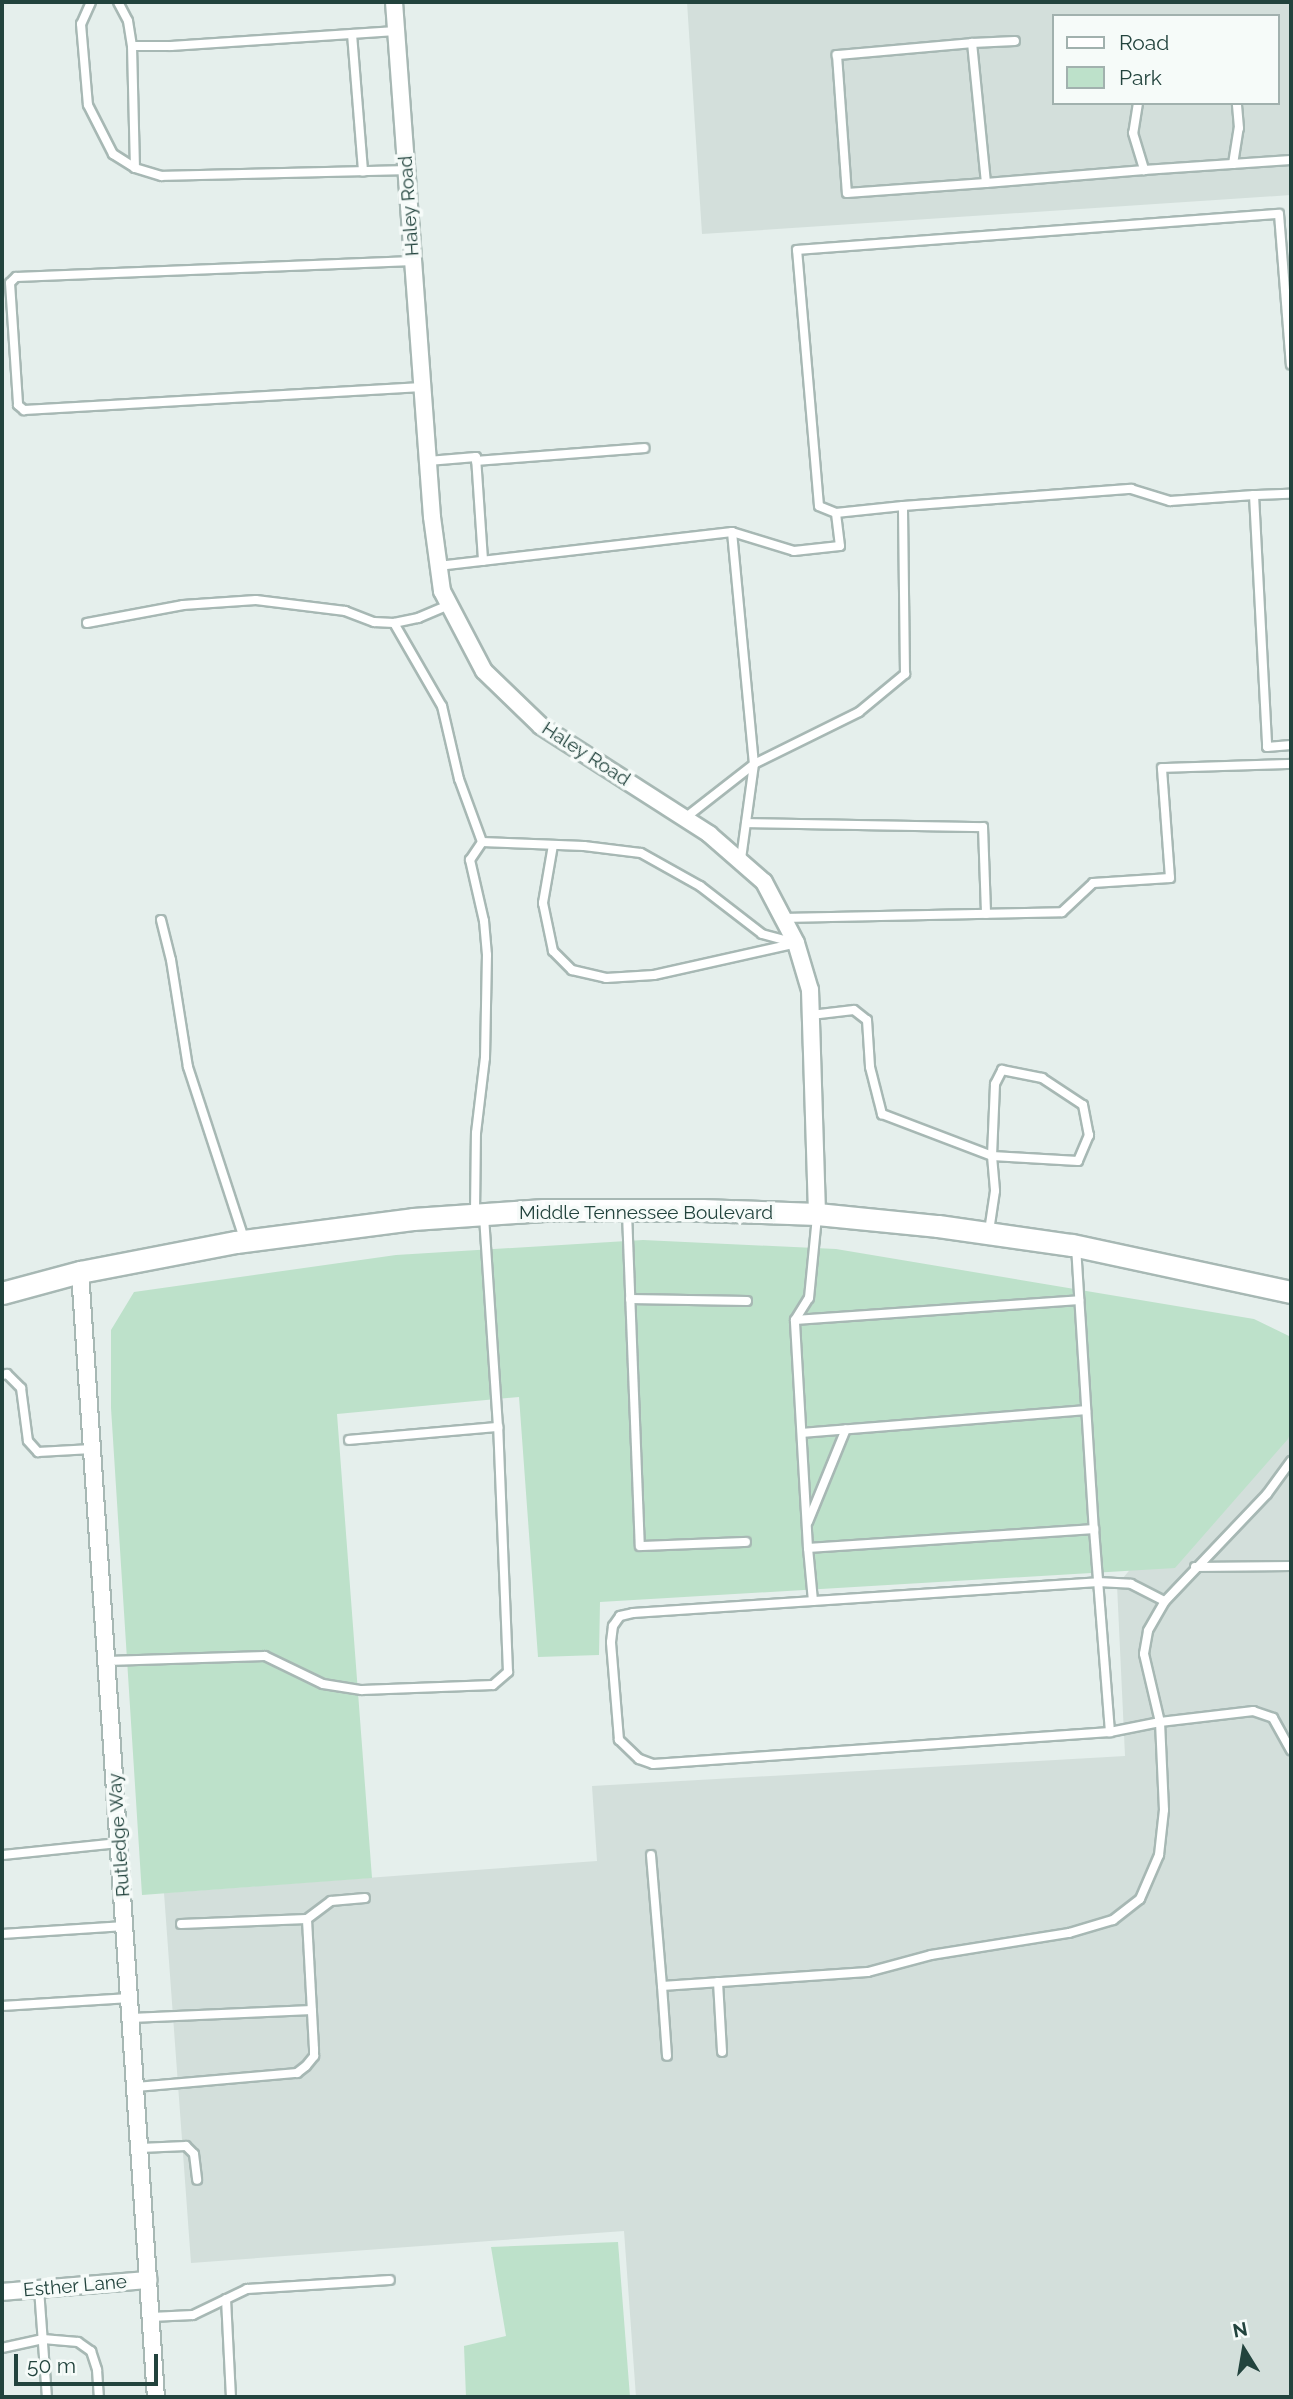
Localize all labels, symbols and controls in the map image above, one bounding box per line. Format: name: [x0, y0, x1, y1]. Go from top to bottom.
legend: [1052, 14, 1279, 105]
text: Road: [1119, 30, 1169, 55]
text: Park: [1119, 65, 1162, 90]
street label: Haley Road: [394, 155, 424, 257]
street label: Haley Road: [537, 717, 635, 791]
street label: Middle Tennessee Boulevard: [519, 1202, 773, 1224]
street label: Rutledge Way: [103, 1772, 135, 1898]
street label: Esther Lane: [22, 2270, 128, 2302]
north arrow: [1209, 2315, 1279, 2385]
text: N: [1231, 2317, 1249, 2342]
scale bar: [18, 2340, 161, 2384]
text: 50 m: [27, 2353, 76, 2378]

